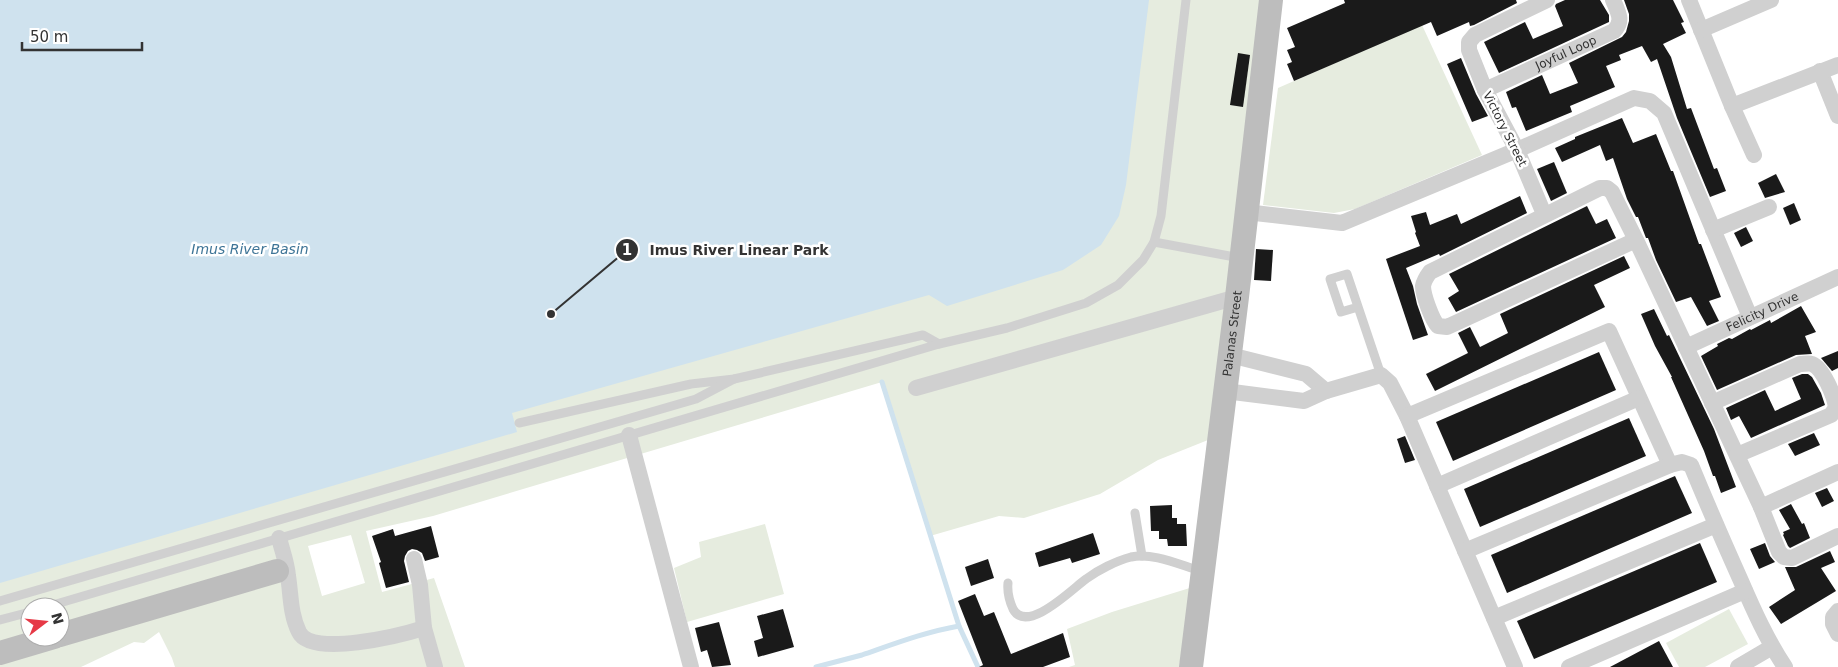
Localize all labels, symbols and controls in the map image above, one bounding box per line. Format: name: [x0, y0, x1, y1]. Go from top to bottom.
scale bar: [22, 20, 142, 52]
text: 50 m: [30, 28, 68, 46]
street label: Joyful Loop: [1532, 33, 1599, 73]
street label: Victory Street: [1480, 89, 1530, 169]
callout: Imus River Linear Park: [615, 235, 839, 264]
water label: Imus River Basin: [191, 241, 309, 257]
text: 1: [622, 241, 632, 259]
text: Imus River Linear Park: [650, 242, 829, 258]
street label: Felicity Drive: [1724, 289, 1801, 335]
street label: Palanas Street: [1220, 290, 1245, 377]
north arrow: [20, 597, 70, 647]
text: N: [48, 611, 67, 626]

